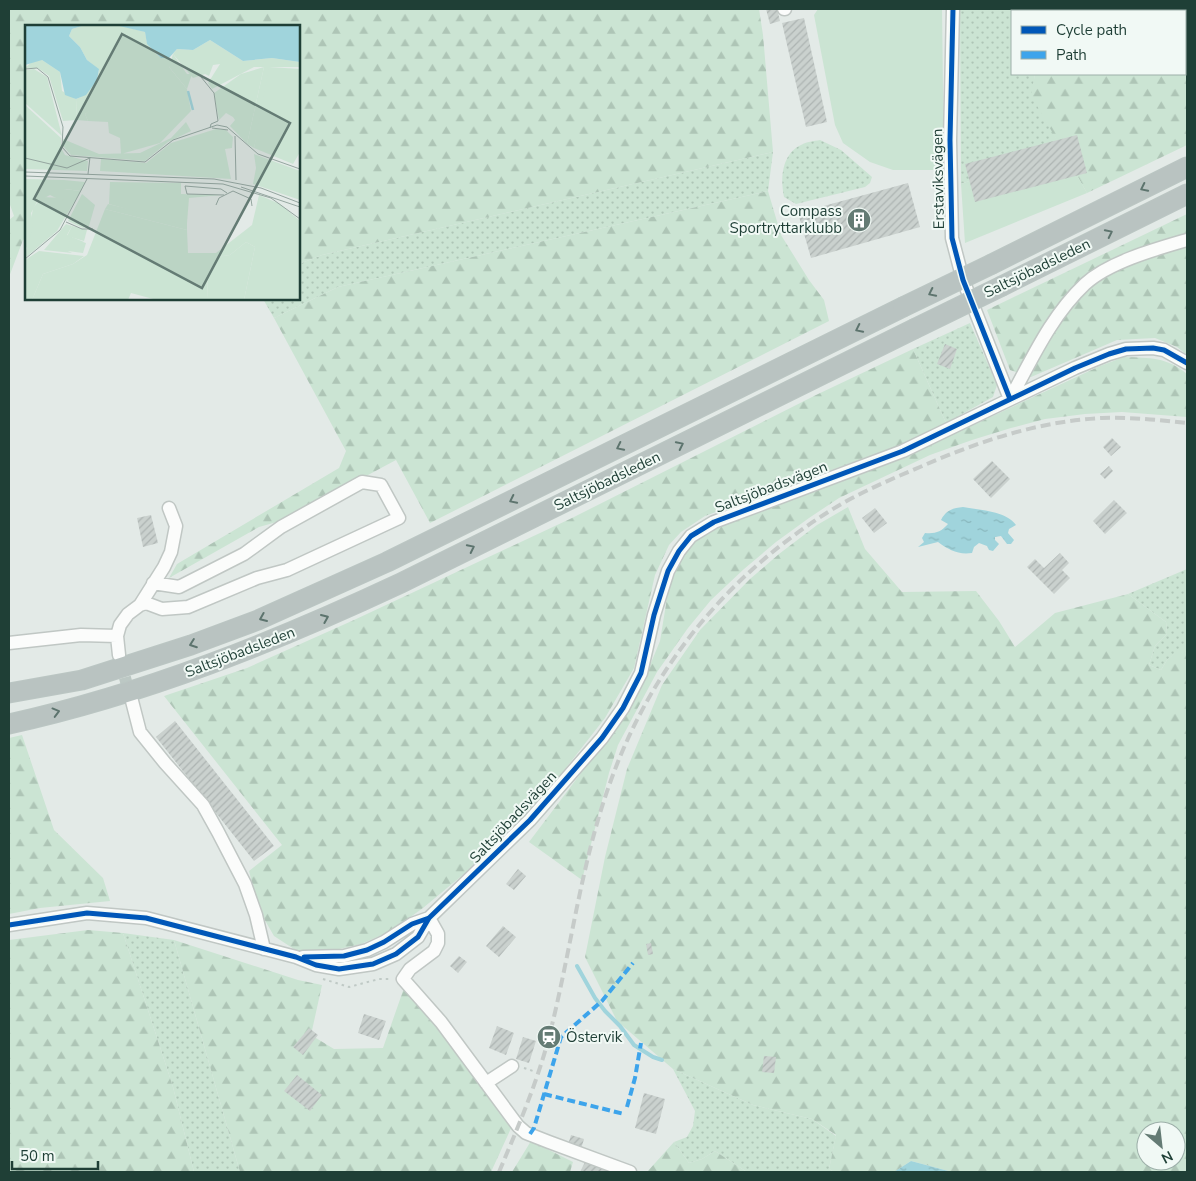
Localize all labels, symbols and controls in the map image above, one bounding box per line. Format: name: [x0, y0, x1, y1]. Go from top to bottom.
legend: [1011, 10, 1186, 75]
text: Cycle path: [1056, 20, 1127, 40]
inset map: [25, 25, 300, 300]
text: Path: [1056, 45, 1087, 65]
street label: Erstaviksvägen: [927, 128, 949, 230]
one-way arrow: [1140, 182, 1149, 192]
place label: Compass Sportryttarklubb: [730, 201, 842, 238]
building icon: Compass Sportryttarklubb: [846, 207, 872, 233]
one-way arrow: [1103, 229, 1112, 239]
street label: Saltsjöbadsleden: [980, 234, 1094, 302]
one-way arrow: [928, 287, 937, 297]
one-way arrow: [856, 323, 865, 333]
one-way arrow: [616, 441, 625, 451]
one-way arrow: [675, 441, 684, 451]
street label: Saltsjöbadsleden: [550, 447, 664, 515]
street label: Saltsjöbadsvägen: [712, 456, 830, 518]
one-way arrow: [509, 494, 518, 504]
one-way arrow: [466, 544, 475, 554]
one-way arrow: [259, 612, 268, 622]
one-way arrow: [320, 614, 329, 625]
street label: Saltsjöbadsleden: [182, 622, 298, 682]
one-way arrow: [190, 639, 198, 649]
one-way arrow: [52, 707, 61, 718]
street label: Saltsjöbadsvägen: [465, 767, 561, 867]
station icon: Östervik: [536, 1024, 562, 1050]
place label: Östervik: [566, 1027, 623, 1047]
north arrow: [1136, 1121, 1186, 1171]
scale bar: [12, 1138, 99, 1170]
text: 50 m: [20, 1146, 55, 1166]
text: N: [1158, 1146, 1176, 1168]

